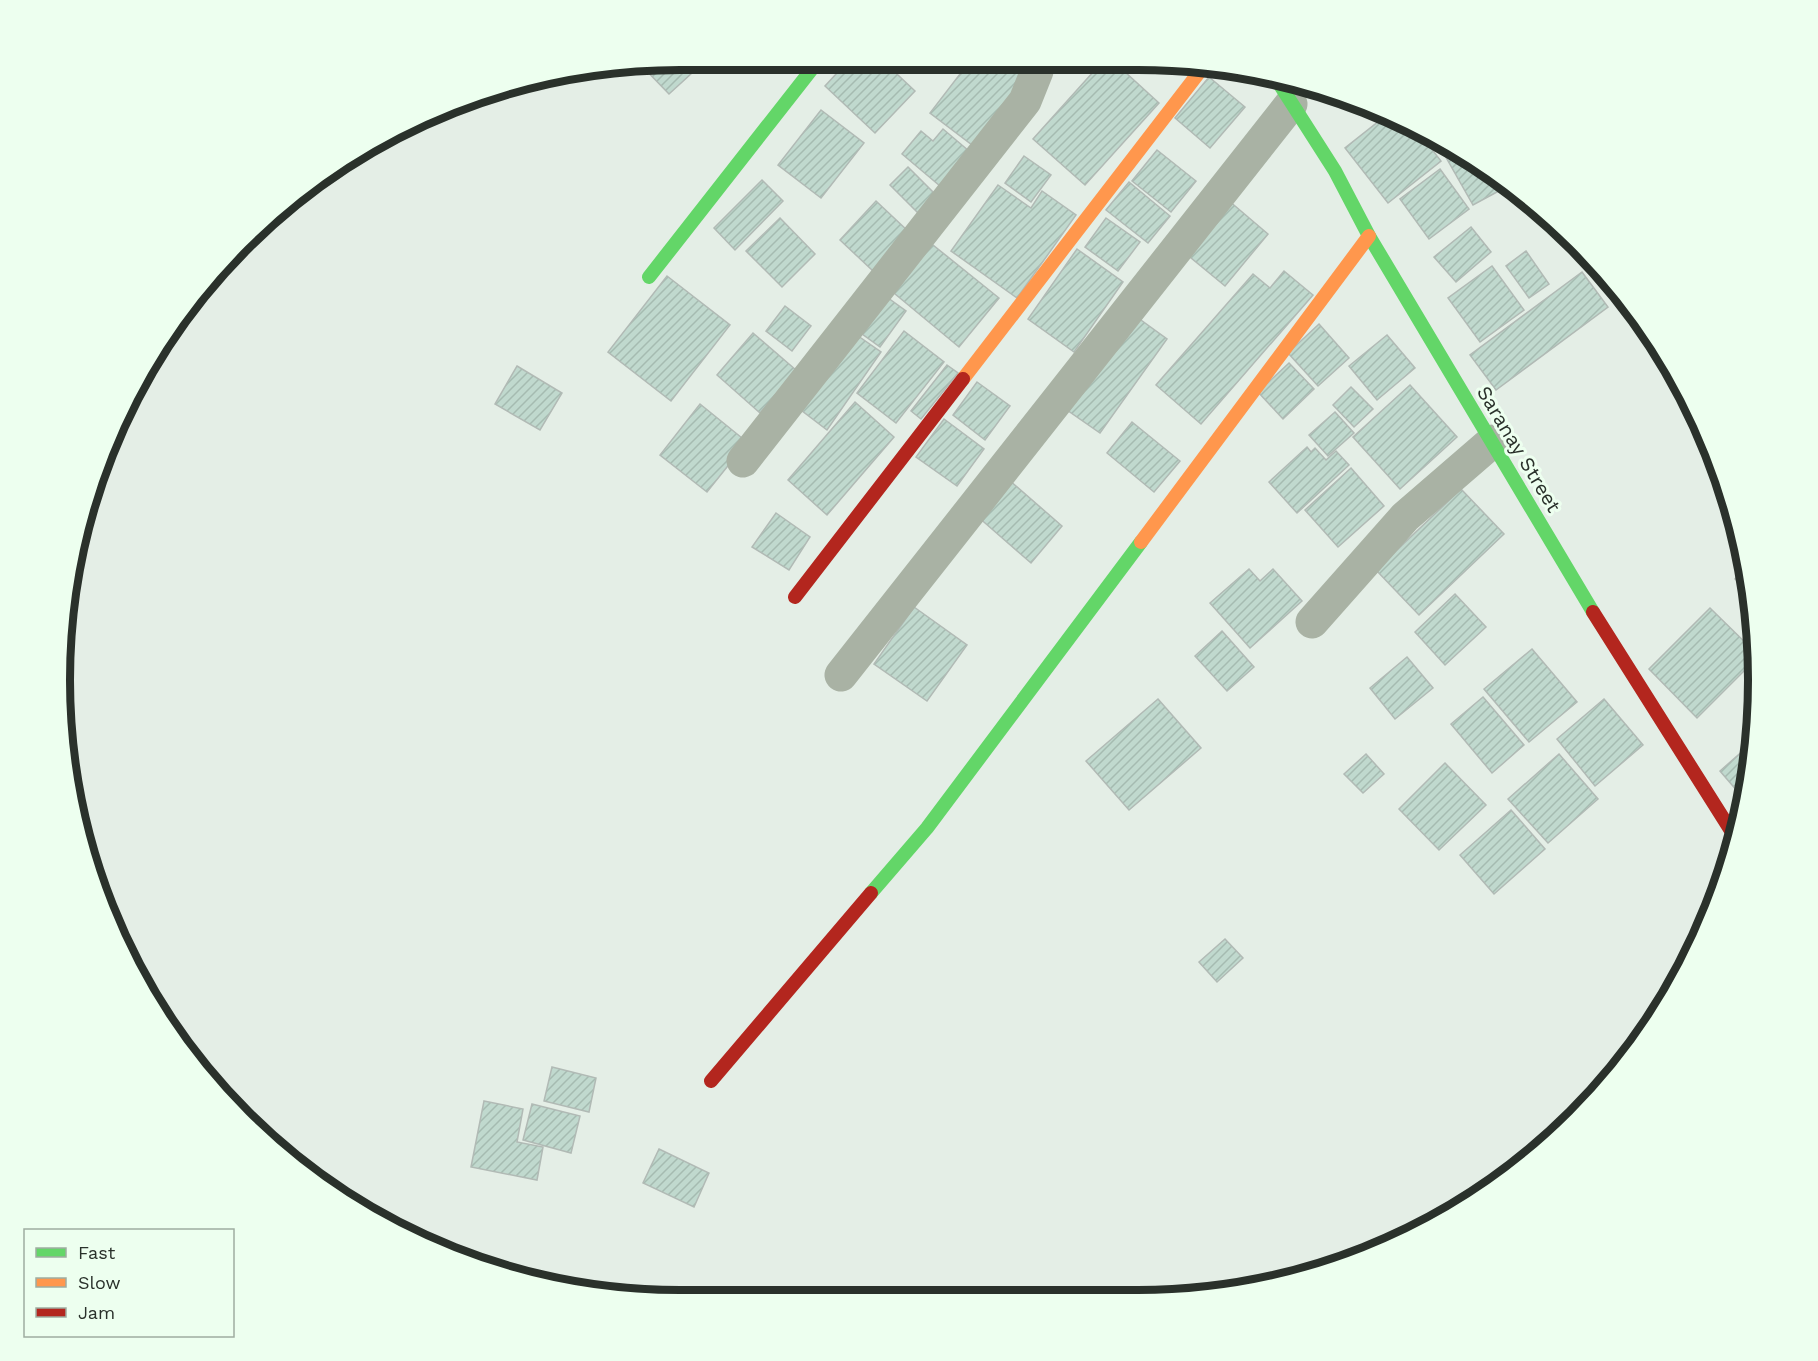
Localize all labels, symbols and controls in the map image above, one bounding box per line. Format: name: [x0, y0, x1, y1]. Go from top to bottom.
street label: Saranay Street: [1472, 381, 1566, 517]
legend: [24, 1229, 234, 1337]
text: Fast: [78, 1242, 116, 1263]
text: Slow: [78, 1272, 121, 1293]
text: Jam: [78, 1302, 115, 1323]

